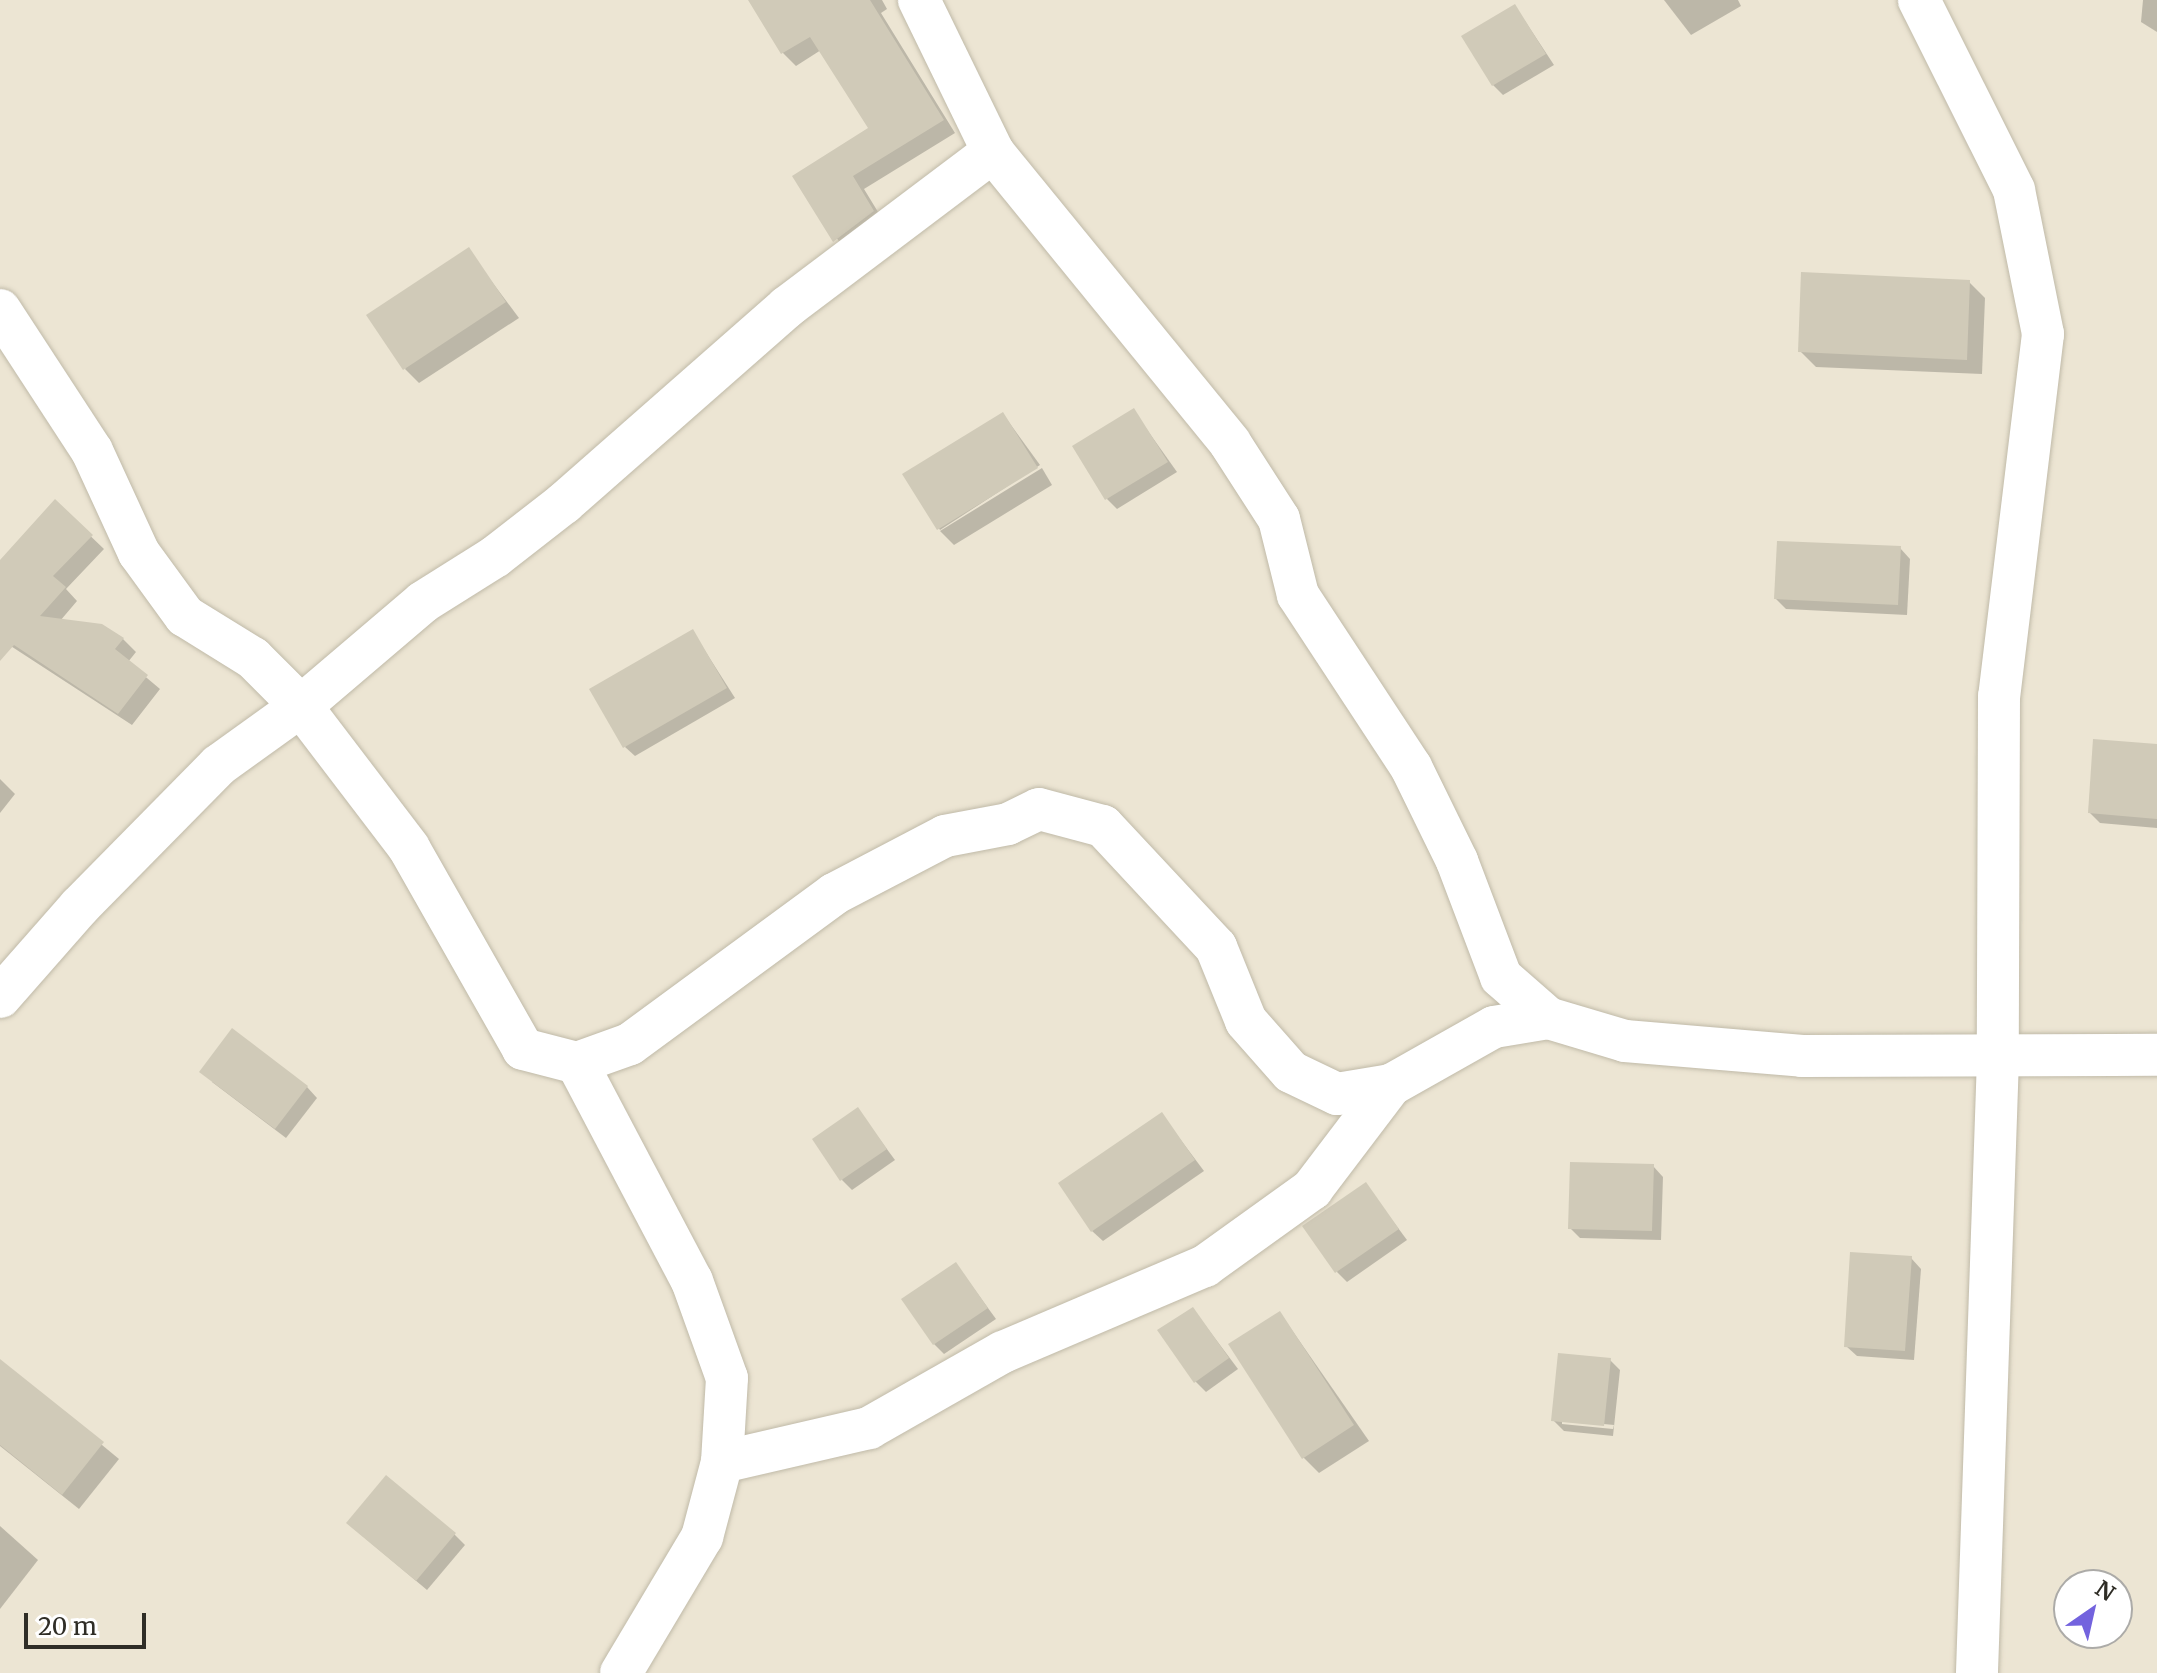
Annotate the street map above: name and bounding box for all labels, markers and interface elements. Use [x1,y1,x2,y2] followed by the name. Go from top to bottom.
[2053,1569,2133,1649] north arrow
[2090,1574,2120,1607] text: N
[28,1597,150,1647] scale bar
[38,1611,97,1642] text: 20 m

